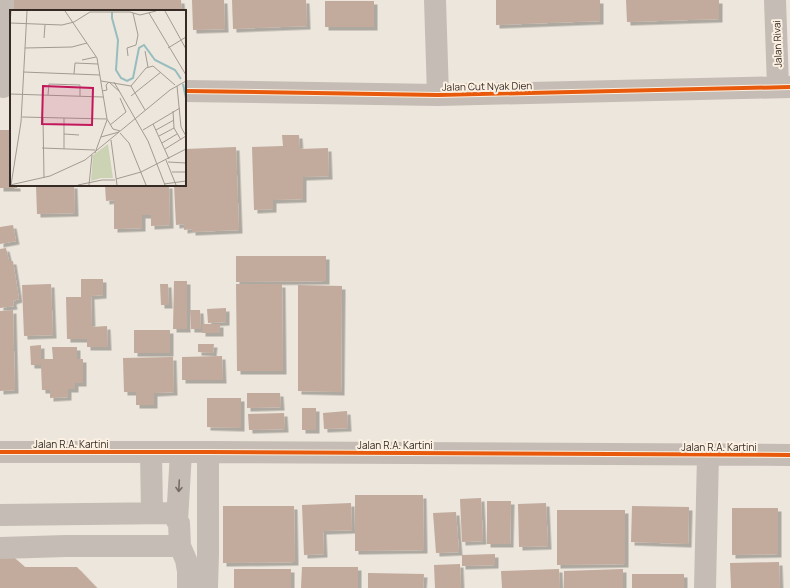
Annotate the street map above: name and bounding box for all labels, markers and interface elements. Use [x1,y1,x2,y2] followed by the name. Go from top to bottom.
[10,10,186,186] inset map
[769,20,785,68] street label: Jalan Rivai
[442,78,532,94] street label: Jalan Cut Nyak Dien
[33,437,109,451] street label: Jalan R.A. Kartini
[357,438,433,452] street label: Jalan R.A. Kartini
[681,440,757,454] street label: Jalan R.A. Kartini
[175,479,183,492] one-way arrow

